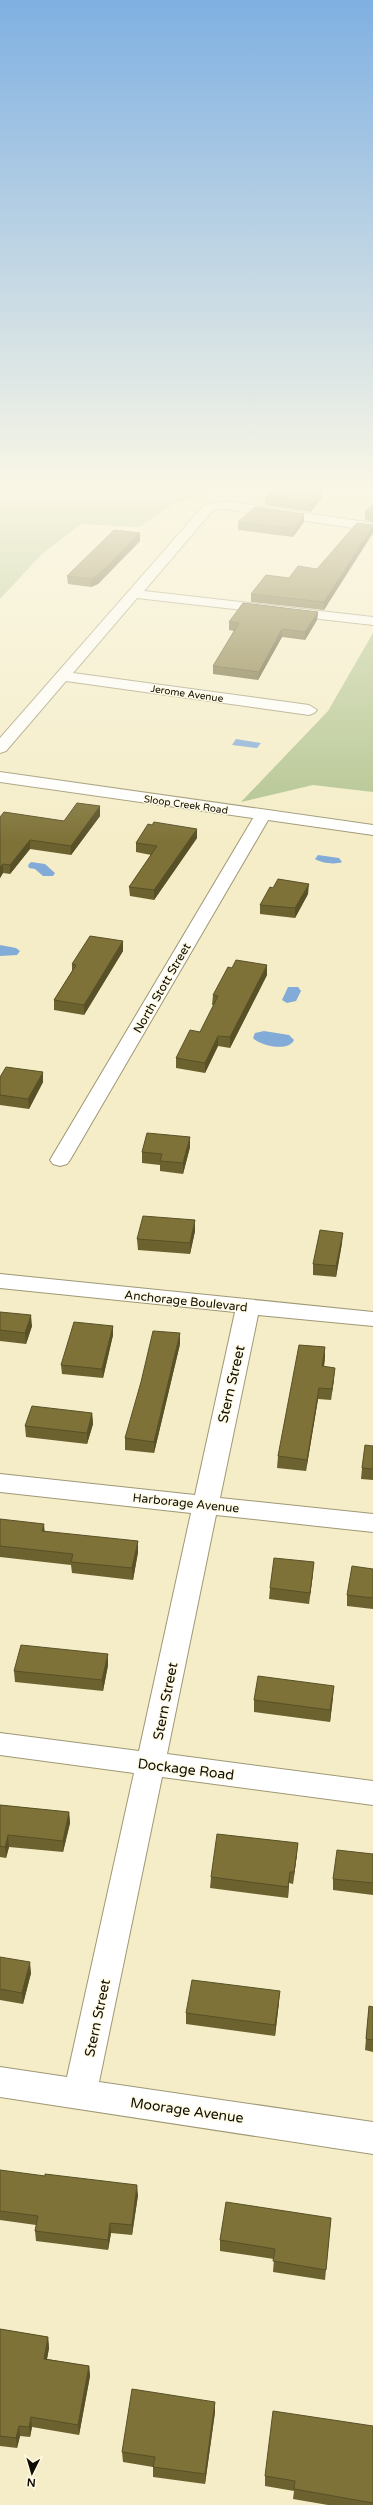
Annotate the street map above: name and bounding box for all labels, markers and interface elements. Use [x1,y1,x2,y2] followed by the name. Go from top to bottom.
[150,683,224,705] street label: Jerome Avenue
[143,793,229,817] street label: Sloop Creek Road
[130,940,194,1036] street label: North Stott Street
[124,1288,248,1314] street label: Anchorage Boulevard
[214,1343,249,1425] street label: Stern Street
[132,1490,240,1516] street label: Harborage Avenue
[150,1660,181,1742] street label: Stern Street
[137,1755,235,1784] street label: Dockage Road
[81,1977,114,2059] street label: Stern Street
[129,2094,245,2127] street label: Moorage Avenue
[12,2453,52,2493] north arrow
[26,2476,36,2489] text: N

